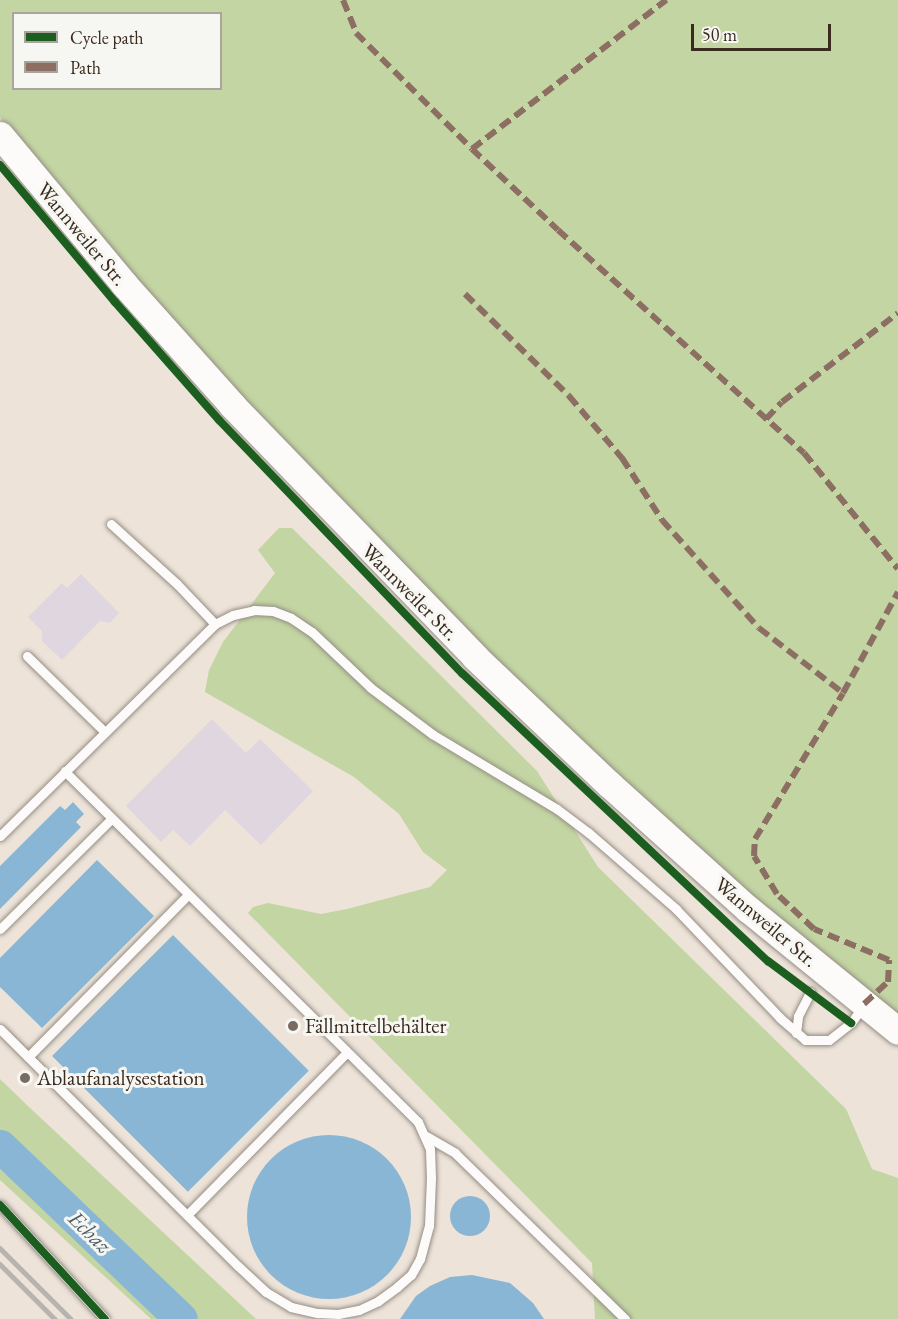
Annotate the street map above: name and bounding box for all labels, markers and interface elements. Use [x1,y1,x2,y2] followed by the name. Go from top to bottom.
[12,12,222,90] legend
[694,12,834,50] scale bar
[702,23,737,46] text: 50 m
[70,26,144,49] text: Cycle path
[70,56,101,79] text: Path
[32,177,132,291] street label: Wannweiler Str.
[356,538,464,646] street label: Wannweiler Str.
[709,872,823,972] street label: Wannweiler Str.
[305,1013,447,1039] place label: Fällmittelbehälter
[286,1019,300,1033] marker: Fällmittelbehälter
[37,1065,205,1091] place label: Ablaufanalysestation
[18,1071,32,1085] marker: Ablaufanalysestation
[63,1205,117,1259] water label: Echaz

